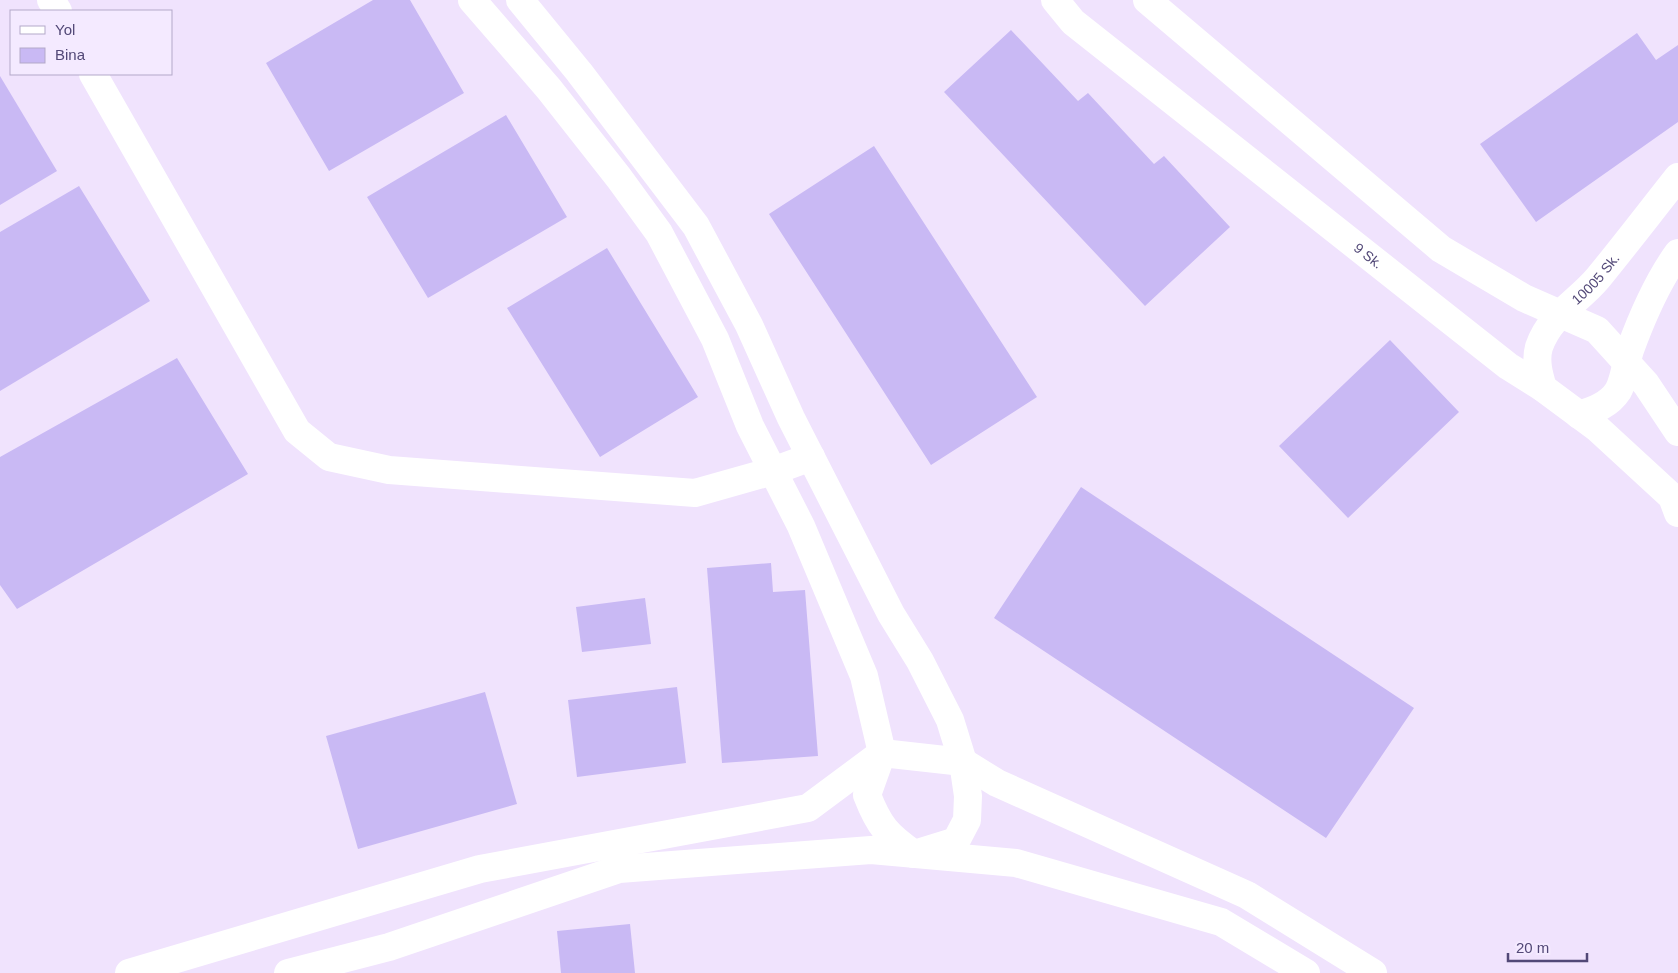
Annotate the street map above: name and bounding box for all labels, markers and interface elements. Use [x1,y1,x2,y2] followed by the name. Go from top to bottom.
[10,10,172,75] legend
[55,21,75,38] text: Yol
[55,46,86,63] text: Bina
[1351,239,1386,272] street label: 9 Sk.
[1568,250,1622,308] street label: 10005 Sk.
[1508,930,1587,962] scale bar
[1516,939,1549,956] text: 20 m

